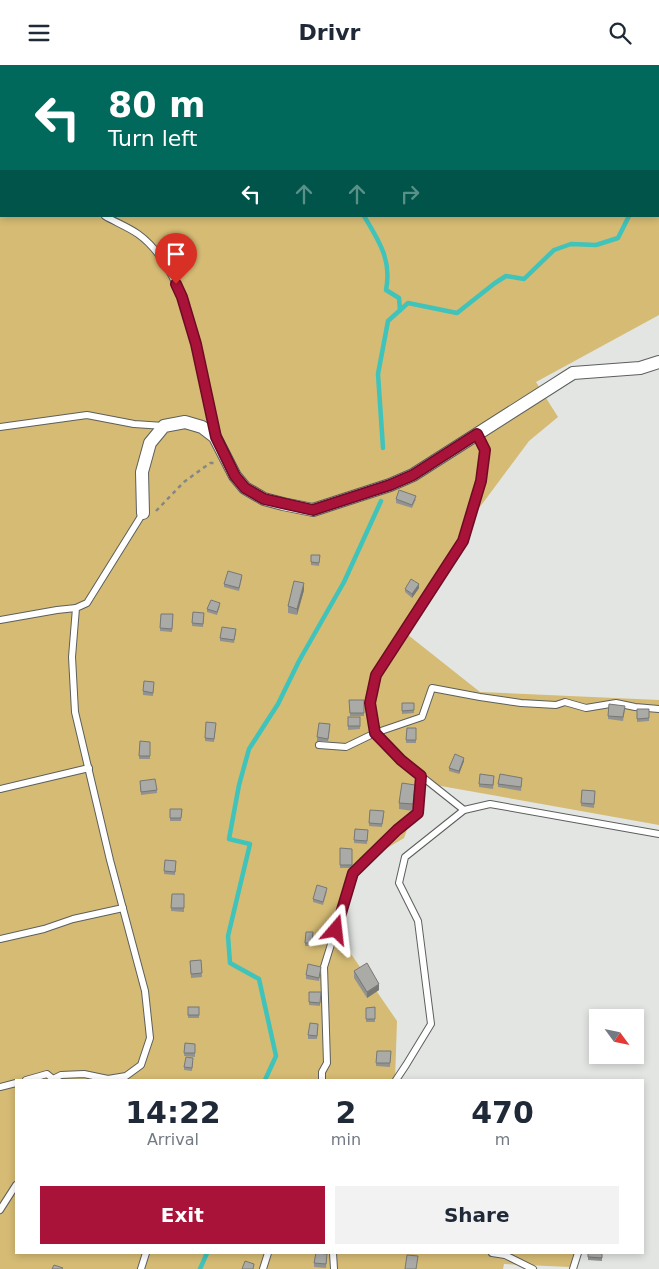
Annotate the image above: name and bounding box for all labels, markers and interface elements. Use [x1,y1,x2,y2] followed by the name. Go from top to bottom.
[25,19,53,47] icon: menu
[606,19,634,47] icon: search
[299,20,360,45] text: Drivr
[25,85,90,150] icon: left
[108,85,205,125] text: 80 m
[108,126,197,151] text: Turn left
[237,180,265,208] icon: left
[290,180,318,208] icon: ahead
[343,180,371,208] icon: ahead
[396,180,424,208] icon: right
[155,233,197,284] pin
[162,240,190,268] icon: arrive
[309,903,361,955] position arrow
[589,1009,644,1064] north arrow
[589,1009,644,1064] map controls
[125,1095,221,1130] text: 14:22
[335,1095,356,1130] text: 2
[471,1095,534,1130] text: 470
[147,1130,199,1149] text: Arrival
[331,1130,361,1149] text: min
[495,1130,510,1149] text: m
[40,1186,325,1244] button: Exit
[335,1186,619,1244] button: Share

